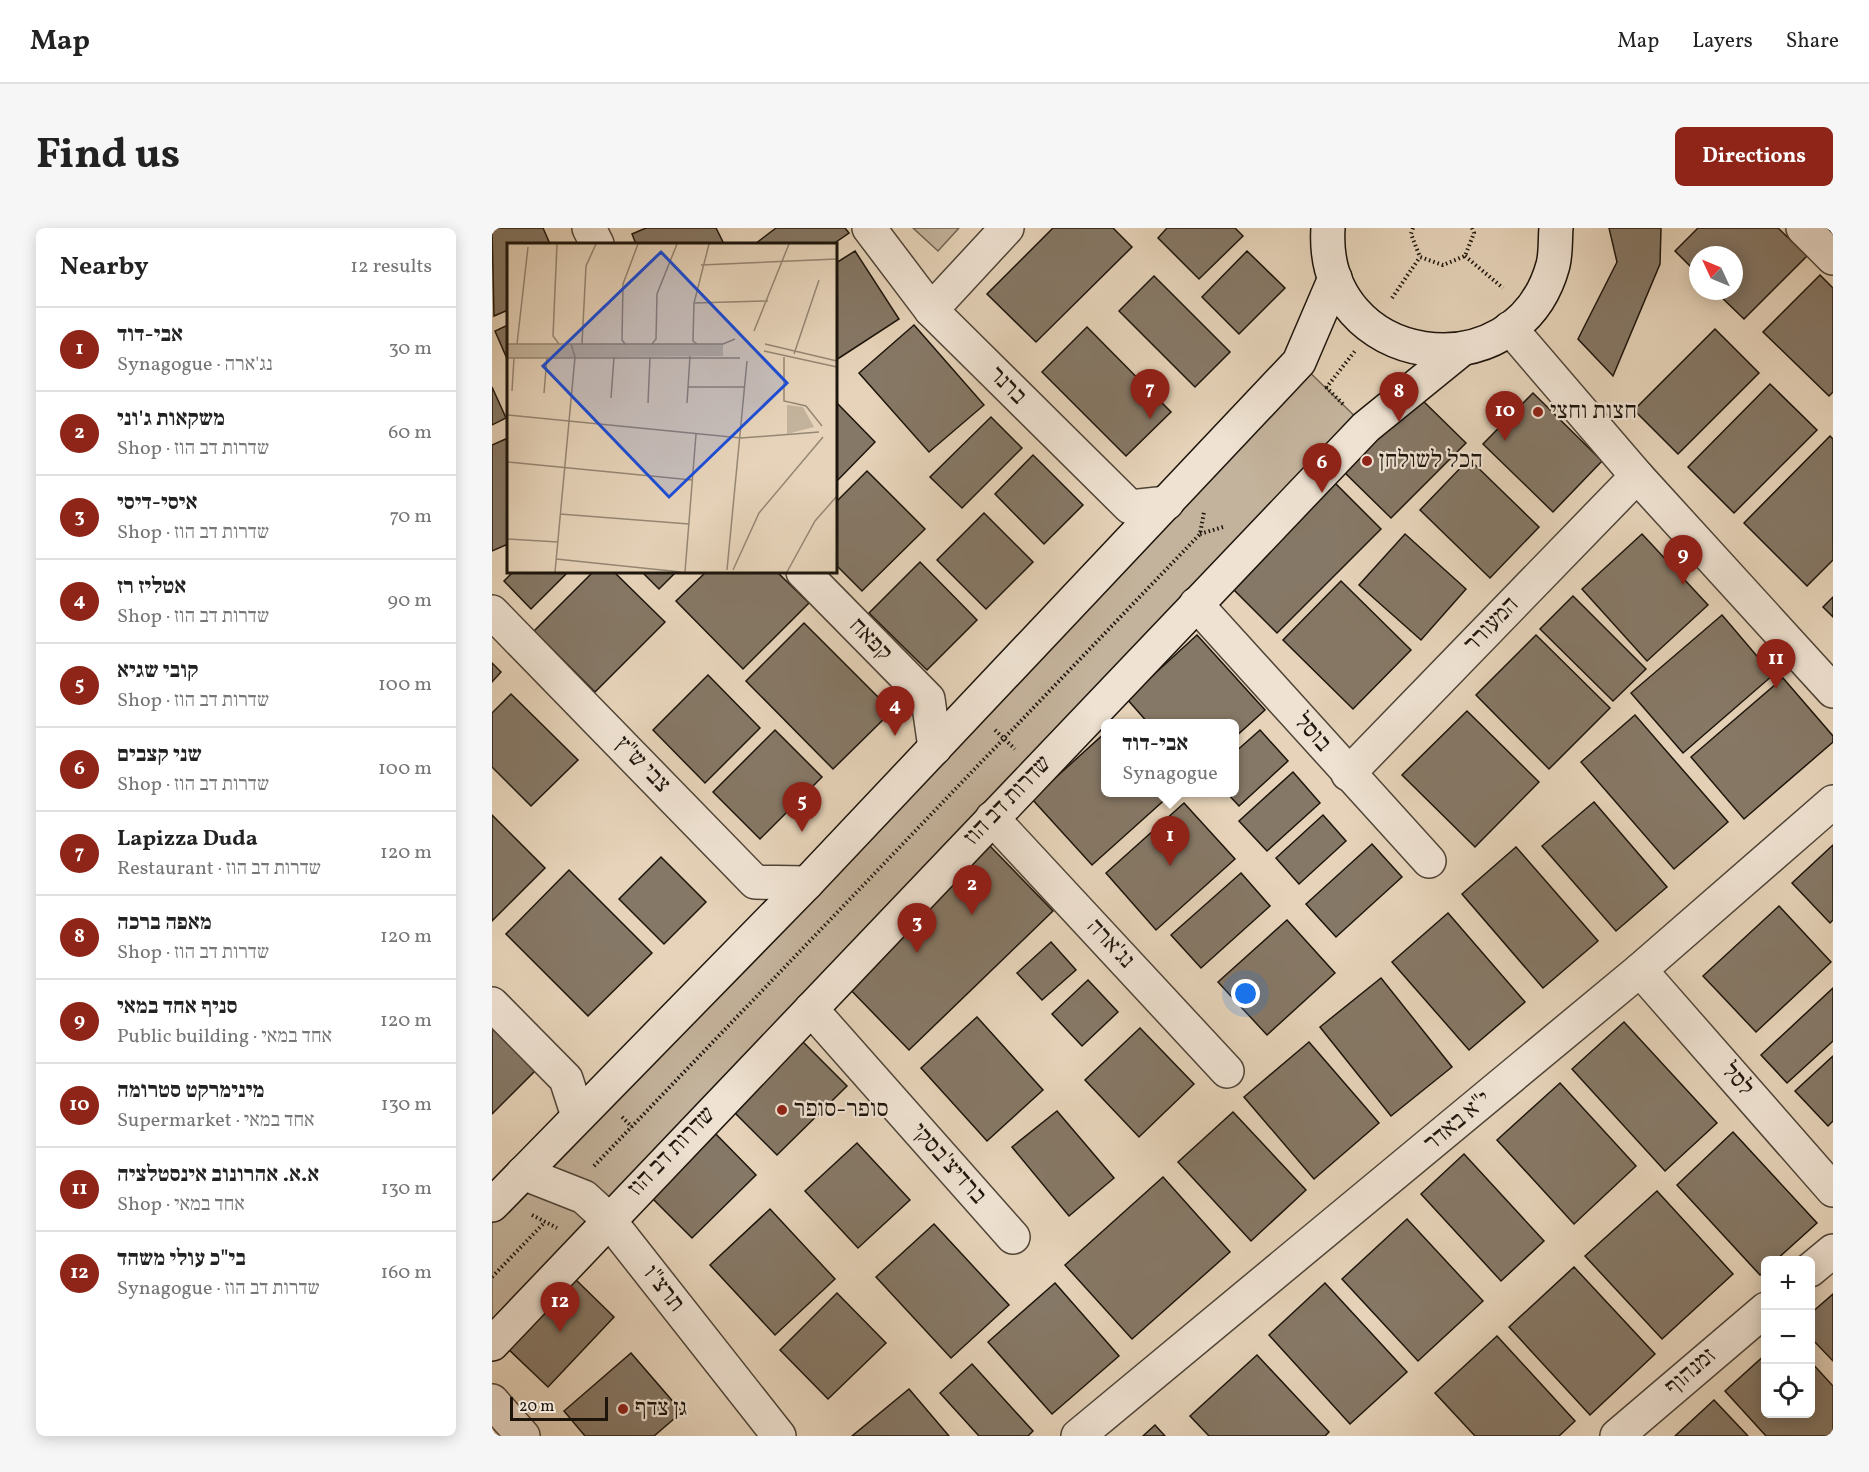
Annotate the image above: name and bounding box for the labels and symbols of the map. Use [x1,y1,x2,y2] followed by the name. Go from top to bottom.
[507,243,837,573] inset map
[1689,246,1743,300] north arrow
[980,359,1034,413] street label: ברנר
[1130,370,1170,419] pin: 7
[1380,372,1418,422] pin: 8
[1486,392,1524,441] pin: 10
[1550,395,1637,429] place label: חצות וחצי
[1531,405,1545,419] marker: חצות וחצי
[1302,444,1342,493] pin: 6
[1379,444,1483,478] place label: הכל לשולחן
[1360,454,1374,468] marker: הכל לשולחן
[1664,536,1702,585] pin: 9
[1457,589,1527,661] street label: המעורר
[840,610,900,670] street label: קפאח
[1756,640,1796,689] pin: 11
[876,686,914,736] pin: 4
[1285,706,1339,760] street label: בוסל
[606,729,678,801] street label: צבי ש"ץ
[956,748,1060,854] street label: שדרות דב הוז
[782,782,822,832] pin: 5
[1150,816,1190,866] pin: 1
[952,866,992,915] pin: 2
[898,904,936,953] pin: 3
[1078,911,1142,977] street label: נג'ארה
[1231,979,1260,1008] your location
[1713,1056,1761,1104] street label: לסל
[1417,1084,1499,1160] street label: י"א באדר
[794,1093,889,1127] place label: סופר-סופר
[620,1099,724,1205] street label: שדרות דב הוז
[775,1103,789,1117] marker: סופר-סופר
[902,1116,994,1212] street label: ברדיצ'בסקי
[634,1258,692,1320] street label: תרצ"ו
[540,1282,580,1332] pin: 12
[1658,1340,1724,1404] street label: זמנהוף
[635,1392,687,1426] place label: גן צדף
[510,1394,608,1422] scale bar
[616,1402,630,1416] marker: גן צדף

